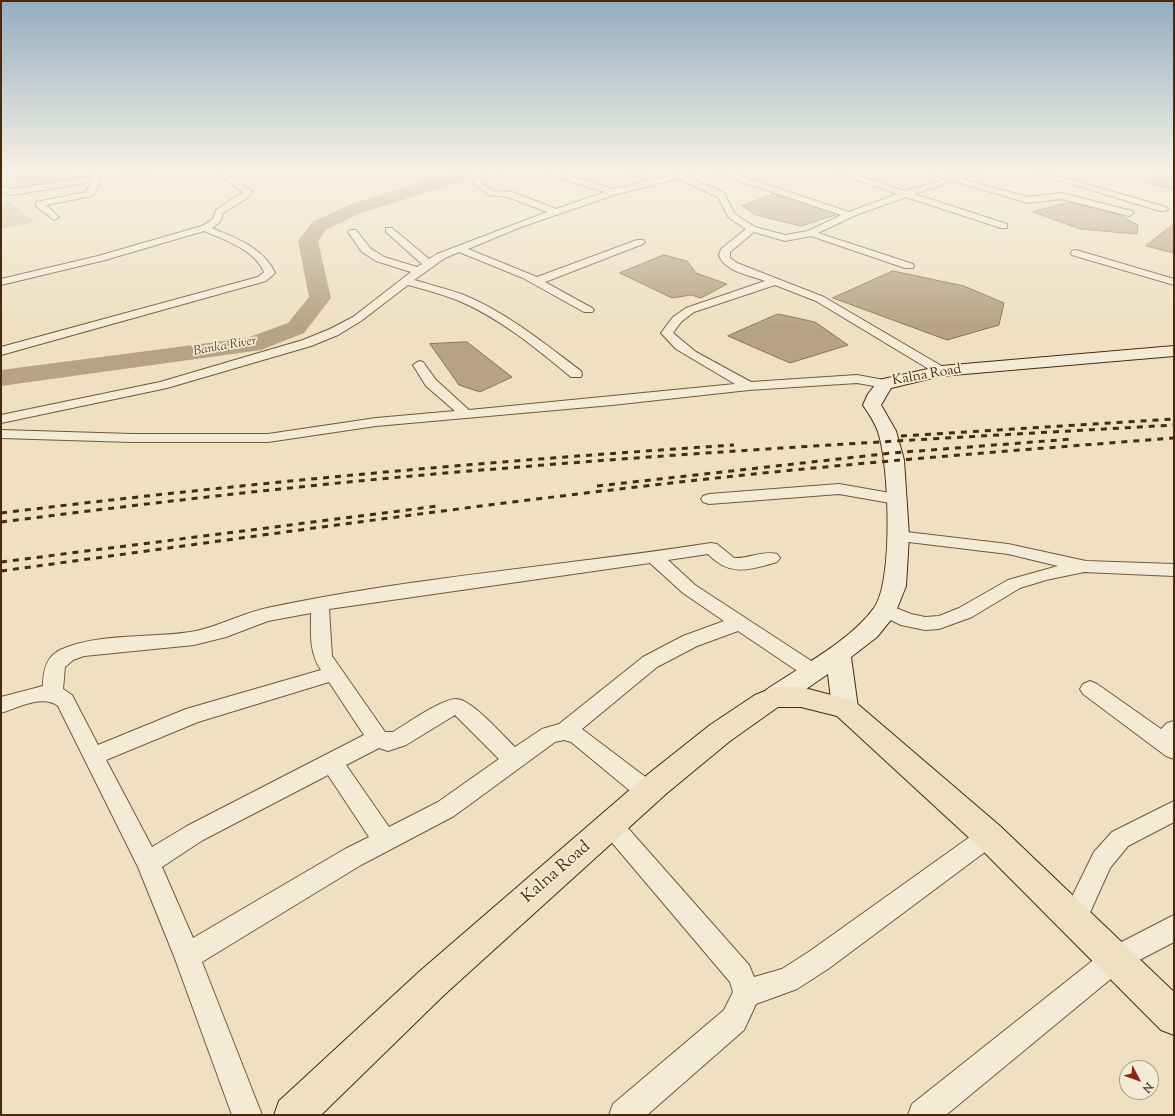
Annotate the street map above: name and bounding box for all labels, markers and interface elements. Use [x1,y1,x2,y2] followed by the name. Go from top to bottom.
[192,334,258,360] water label: Banka River
[891,362,963,390] street label: Kalna Road
[518,838,596,908] street label: Kalna Road
[1119,1060,1159,1100] north arrow
[1138,1079,1156,1096] text: N

